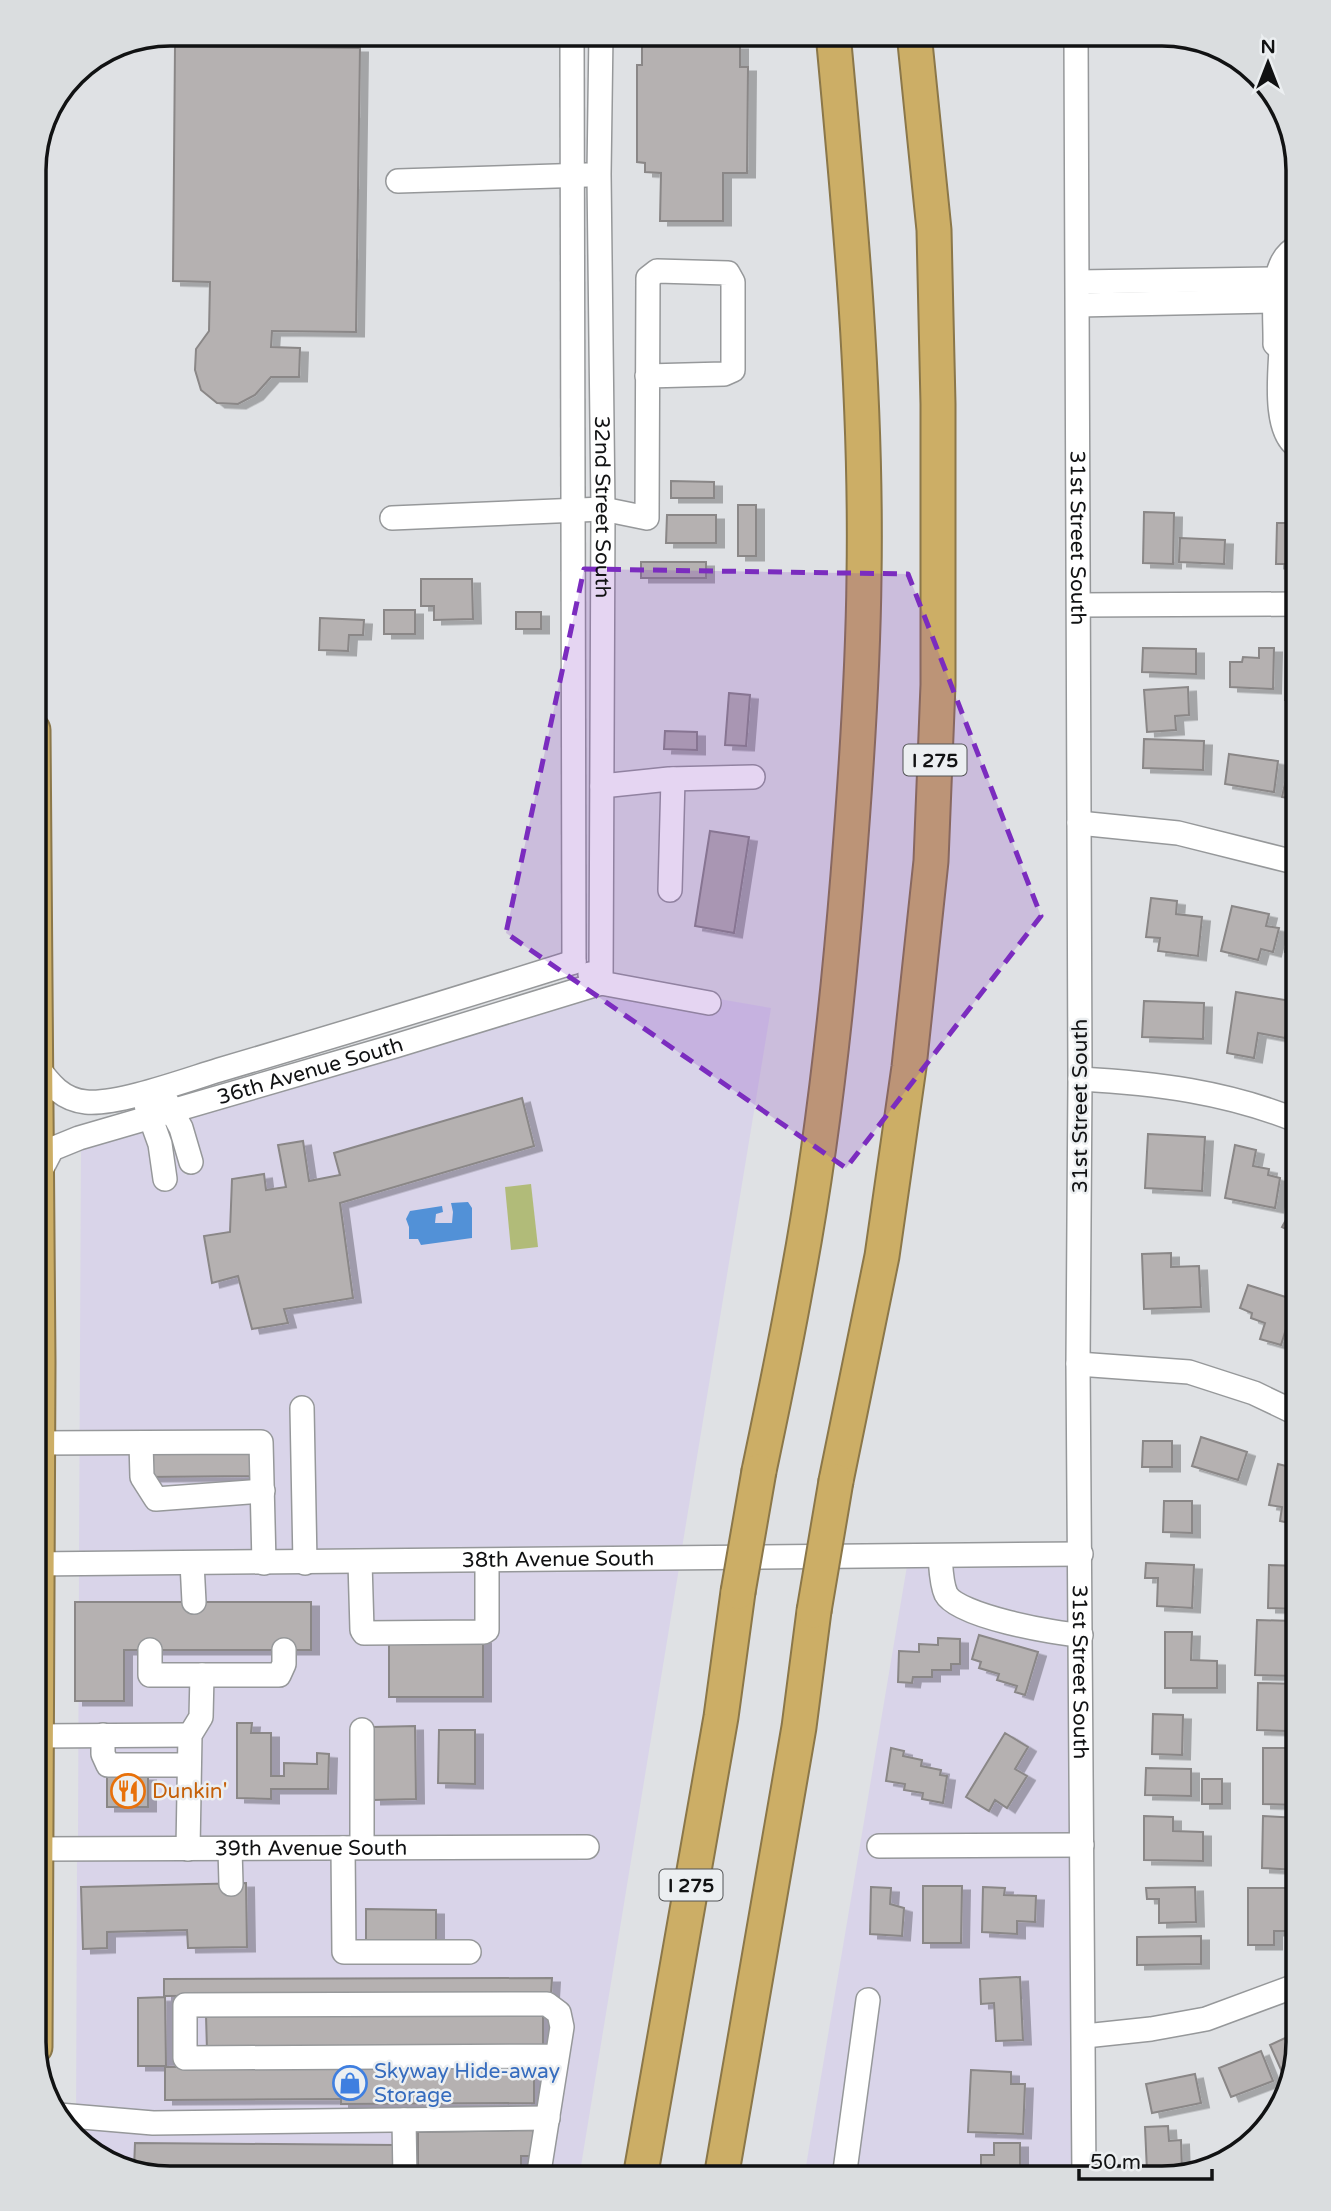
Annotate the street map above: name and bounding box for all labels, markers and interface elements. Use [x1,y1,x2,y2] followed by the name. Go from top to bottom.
[1233,28,1303,98] north arrow
[1260,36,1276,58] text: N
[589,415,615,598] street label: 32nd Street South
[1065,451,1090,625] street label: 31st Street South
[904,744,967,776] road number: I 275
[1068,1019,1093,1193] street label: 31st Street South
[214,1032,406,1110] street label: 36th Avenue South
[462,1546,654,1573] street label: 38th Avenue South
[1067,1585,1093,1759] street label: 31st Street South
[109,1772,147,1810] restaurant icon: Dunkin'
[152,1779,227,1804] place label: Dunkin'
[215,1836,407,1861] street label: 39th Avenue South
[660,1870,722,1900] road number: I 275
[374,2059,560,2108] place label: Skyway Hide-away Storage
[331,2064,369,2102] shop icon: Skyway Hide-away Storage
[1079,2138,1212,2182] scale bar
[1090,2150,1141,2175] text: 50 m

